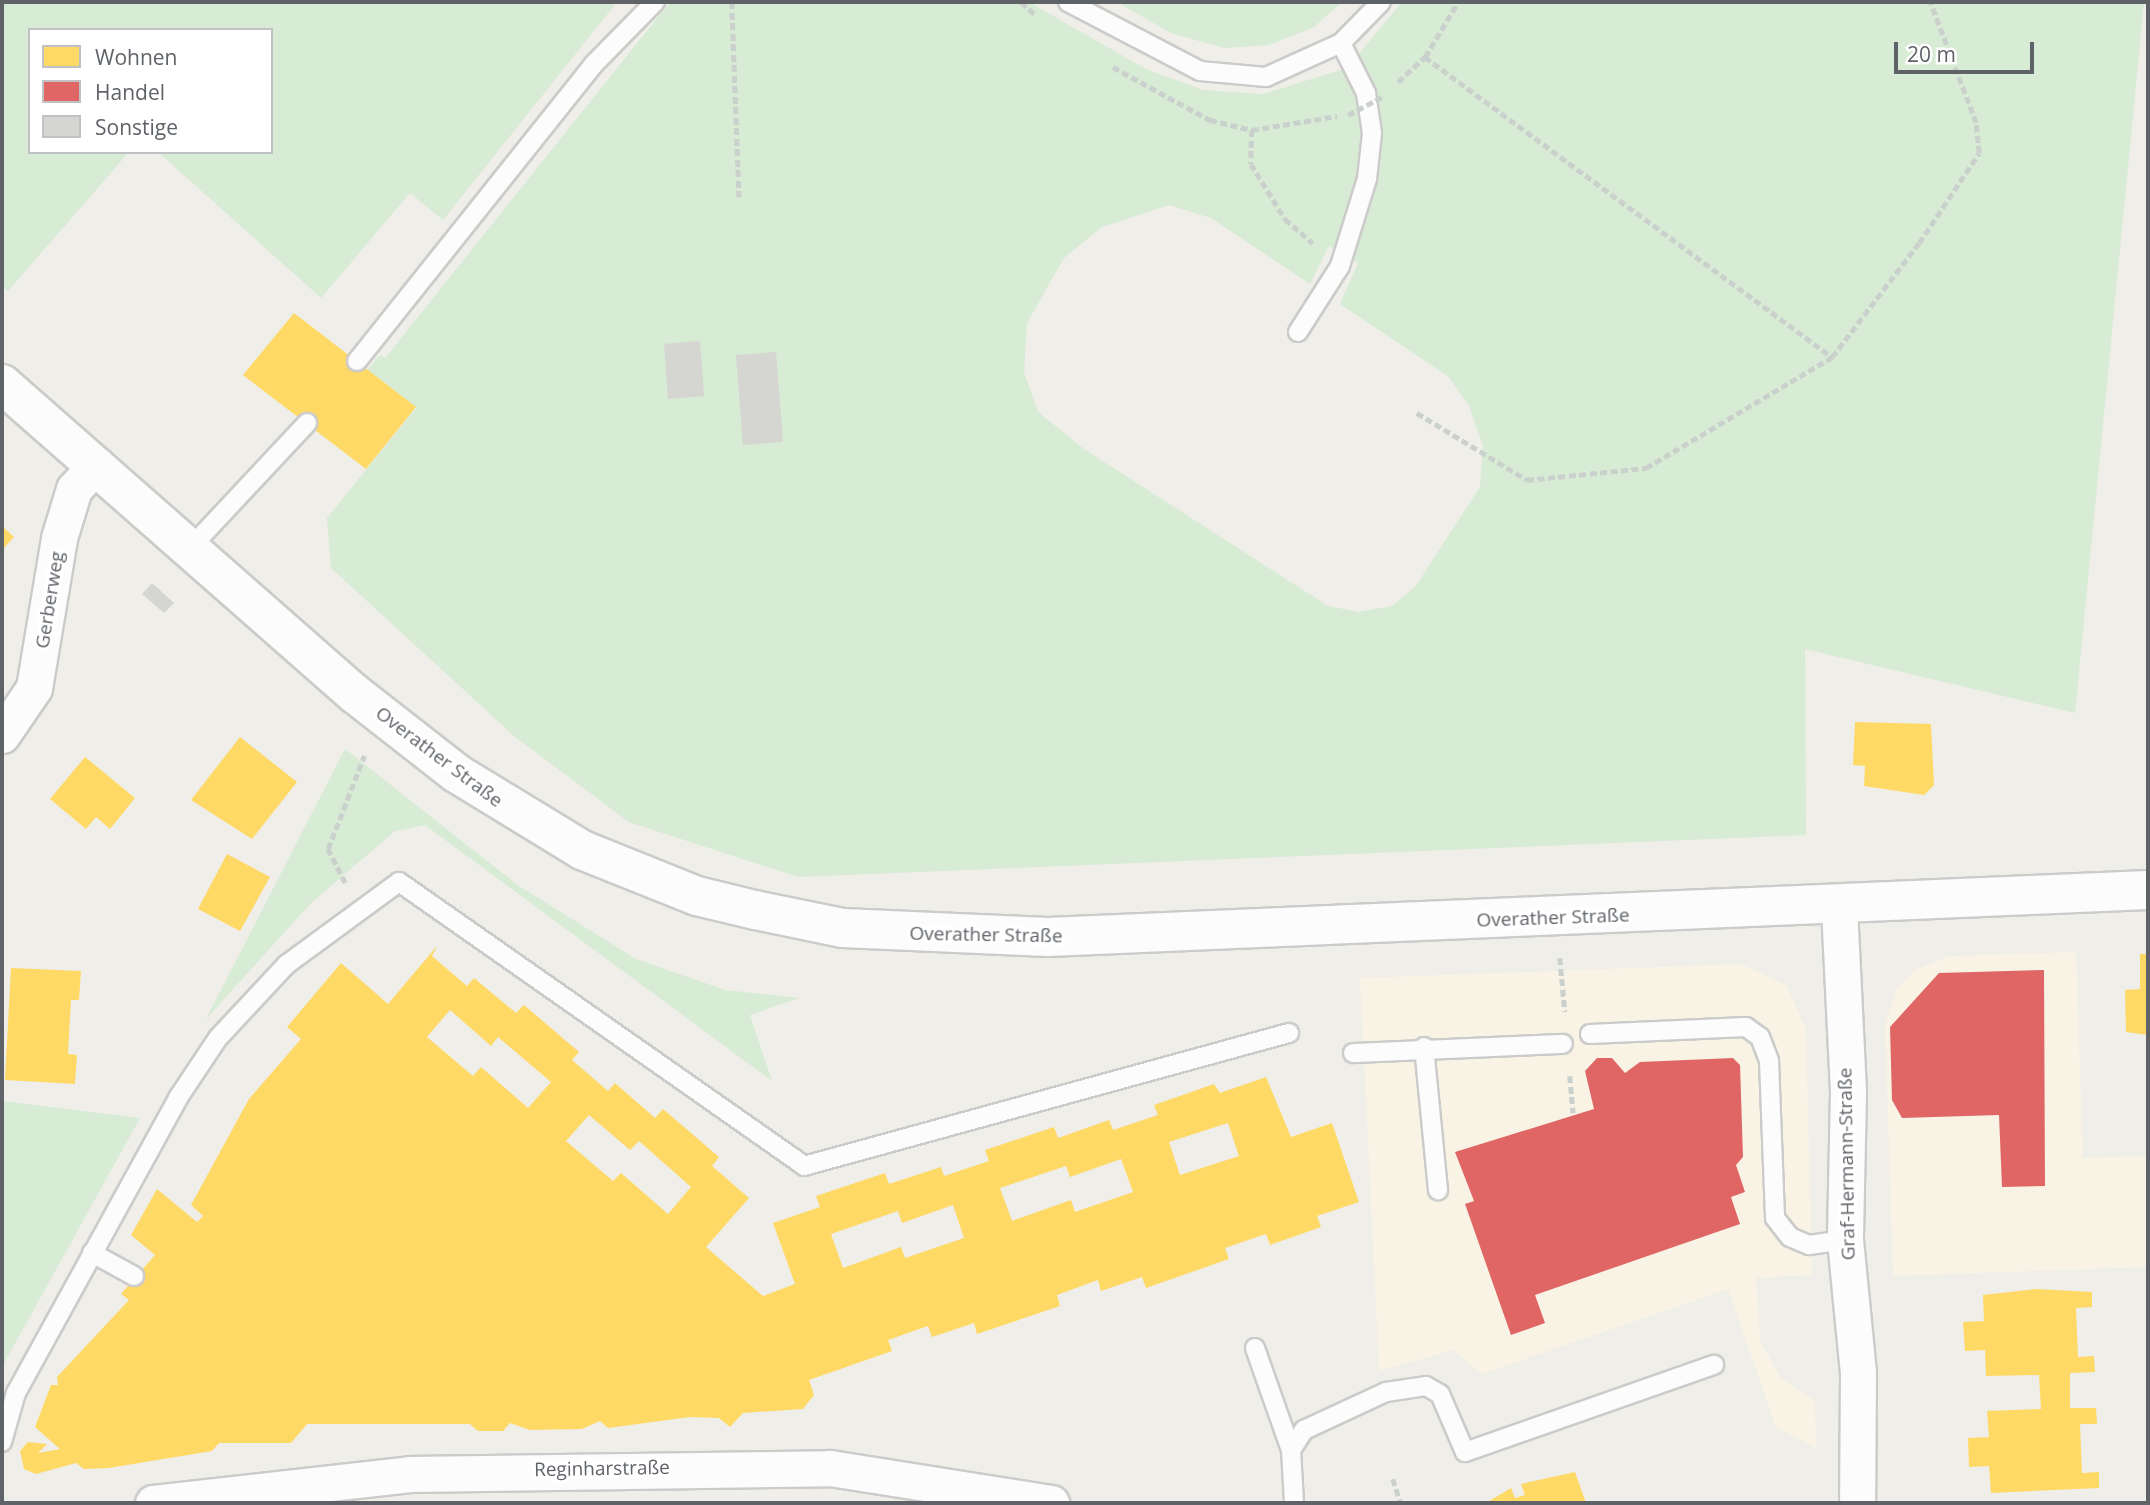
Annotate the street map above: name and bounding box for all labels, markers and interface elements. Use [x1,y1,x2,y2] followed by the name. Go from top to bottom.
[28,28,273,154] legend
[1898,28,2038,72] scale bar
[1907,40,1956,68] text: 20 m
[95,43,177,71] text: Wohnen
[95,78,165,106] text: Handel
[95,113,178,141] text: Sonstige
[31,550,69,650] street label: Gerberweg
[371,702,507,812] street label: Overather Straße
[1476,904,1630,932] street label: Overather Straße
[909,922,1063,948] street label: Overather Straße
[1834,1067,1860,1261] street label: Graf-Hermann-Straße
[534,1456,670,1482] street label: Reginharstraße

